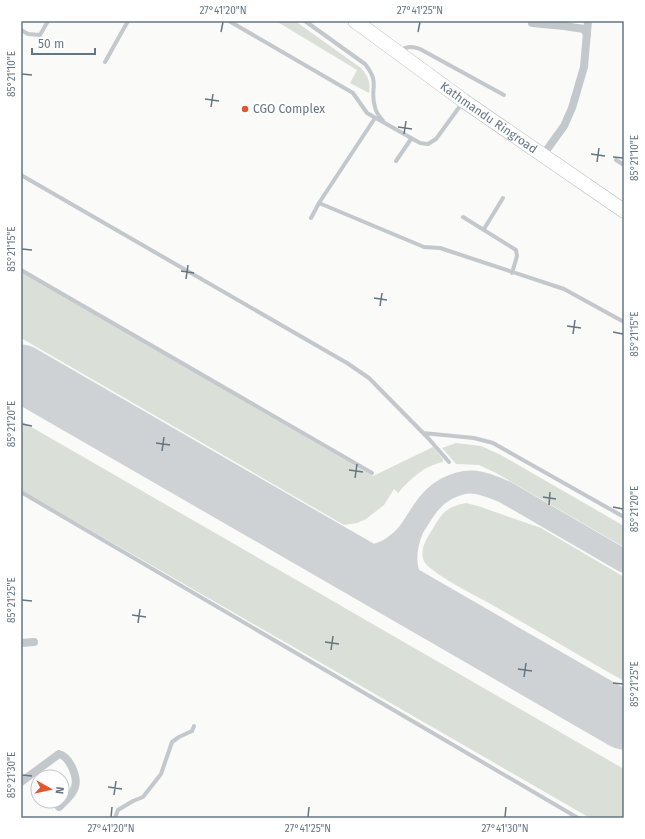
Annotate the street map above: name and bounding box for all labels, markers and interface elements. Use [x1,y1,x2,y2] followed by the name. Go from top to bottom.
[199,5,247,17] text: 27°41'20"N
[397,5,443,17] text: 27°41'25"N
[32,30,95,56] scale bar
[38,37,64,51] text: 50 m
[6,51,18,97] text: 85°21'10"E
[438,79,540,156] street label: Kathmandu Ringroad
[253,102,325,116] place label: CGO Complex
[240,104,250,114] marker: CGO Complex
[629,135,641,181] text: 85°21'10"E
[6,226,18,272] text: 85°21'15"E
[629,311,641,357] text: 85°21'15"E
[6,401,18,447] text: 85°21'20"E
[629,486,641,532] text: 85°21'20"E
[6,577,18,623] text: 85°21'25"E
[629,661,641,707] text: 85°21'25"E
[6,752,18,798] text: 85°21'30"E
[30,769,70,809] north arrow
[52,786,66,795] text: N
[87,823,135,835] text: 27°41'20"N
[285,823,331,835] text: 27°41'25"N
[481,823,529,835] text: 27°41'30"N

